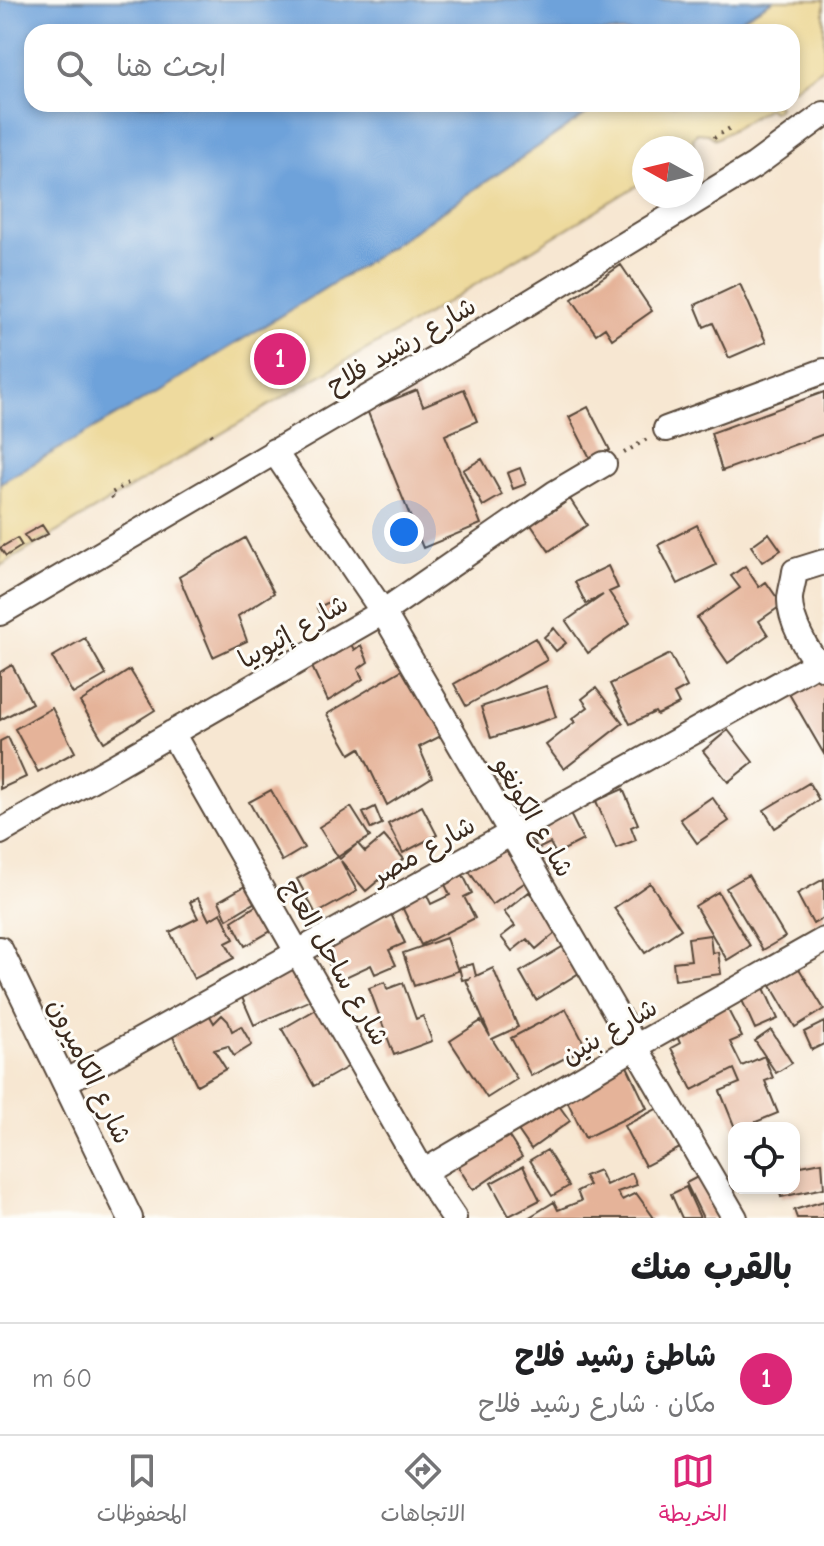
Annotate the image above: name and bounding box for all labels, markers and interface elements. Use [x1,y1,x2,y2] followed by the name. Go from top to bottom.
[24,24,800,112] search box
[52,46,96,90] icon: search
[116,49,226,84] text: ابحث هنا
[632,136,704,208] north arrow
[321,291,483,402] street label: شارع رشيد فلاح
[254,329,306,389] pin: 1
[384,512,424,552] your location
[233,588,355,677] street label: شارع إثيوبيا
[485,751,579,884] street label: شارع الكونغو
[365,810,482,894] street label: شارع مصر
[274,874,395,1052] street label: شارع ساحل العاج
[556,993,664,1073] street label: شارع بنين
[39,994,137,1150] street label: شارع الكاميرون
[728,1122,800,1194] map controls
[728,1122,800,1194] button: locate
[631,1248,792,1288] text: بالقرب منك
[515,1339,716,1374] text: شاطئ رشيد فلاح
[32,1364,92,1394] text: 60 m
[761,1364,771,1394] text: 1
[478,1389,716,1419] text: مكان · شارع رشيد فلاح
[97,1449,187,1533] tab: المحفوظات
[381,1449,465,1533] tab: الاتجاهات
[659,1449,727,1533] tab: الخريطة

